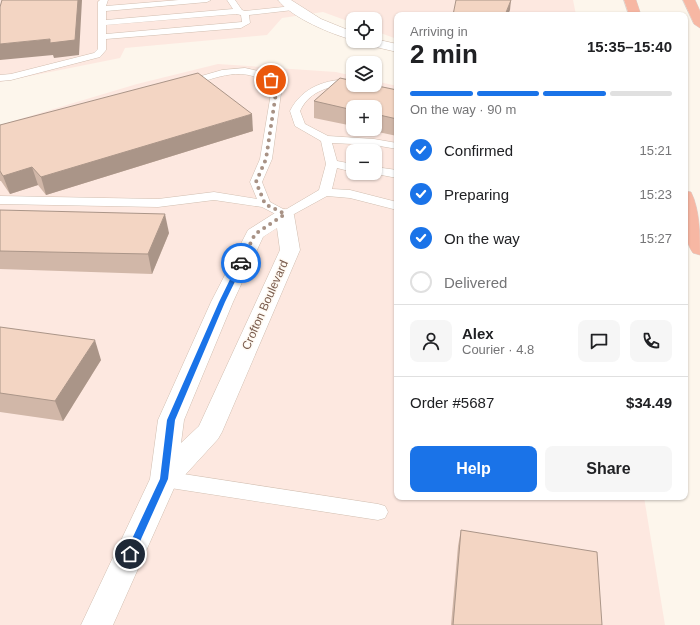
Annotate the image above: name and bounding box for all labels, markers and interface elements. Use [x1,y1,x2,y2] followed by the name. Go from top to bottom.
[346,12,382,180] map controls
[346,12,382,48] button: locate
[410,24,468,39] text: Arriving in
[587,38,672,55] text: 15:35–15:40
[410,39,478,69] text: 2 min
[346,56,382,92] button: layers
[254,63,288,97] pin
[260,69,282,91] icon: bag
[346,100,382,136] button: +
[410,102,516,117] text: On the way · 90 m
[410,139,432,161] icon: check
[444,142,513,159] text: Confirmed
[639,143,672,158] text: 15:21
[346,144,382,180] button: −
[410,183,432,205] icon: check
[444,186,509,203] text: Preparing
[639,187,672,202] text: 15:23
[410,227,432,249] icon: check
[444,230,520,247] text: On the way
[639,231,672,246] text: 15:27
[221,243,261,283] courier
[230,252,252,274] icon: car
[239,258,291,352] street label: Crofton Boulevard
[444,274,507,291] text: Delivered
[410,320,452,362] button: person
[578,320,620,362] button: chat
[630,320,672,362] button: phone
[462,325,494,342] text: Alex
[462,342,534,357] text: Courier · 4.8
[410,394,494,411] text: Order #5687
[626,394,672,411] text: $34.49
[410,446,537,492] button: Help
[545,446,672,492] button: Share
[113,537,147,571] pin
[119,543,141,565] icon: home

